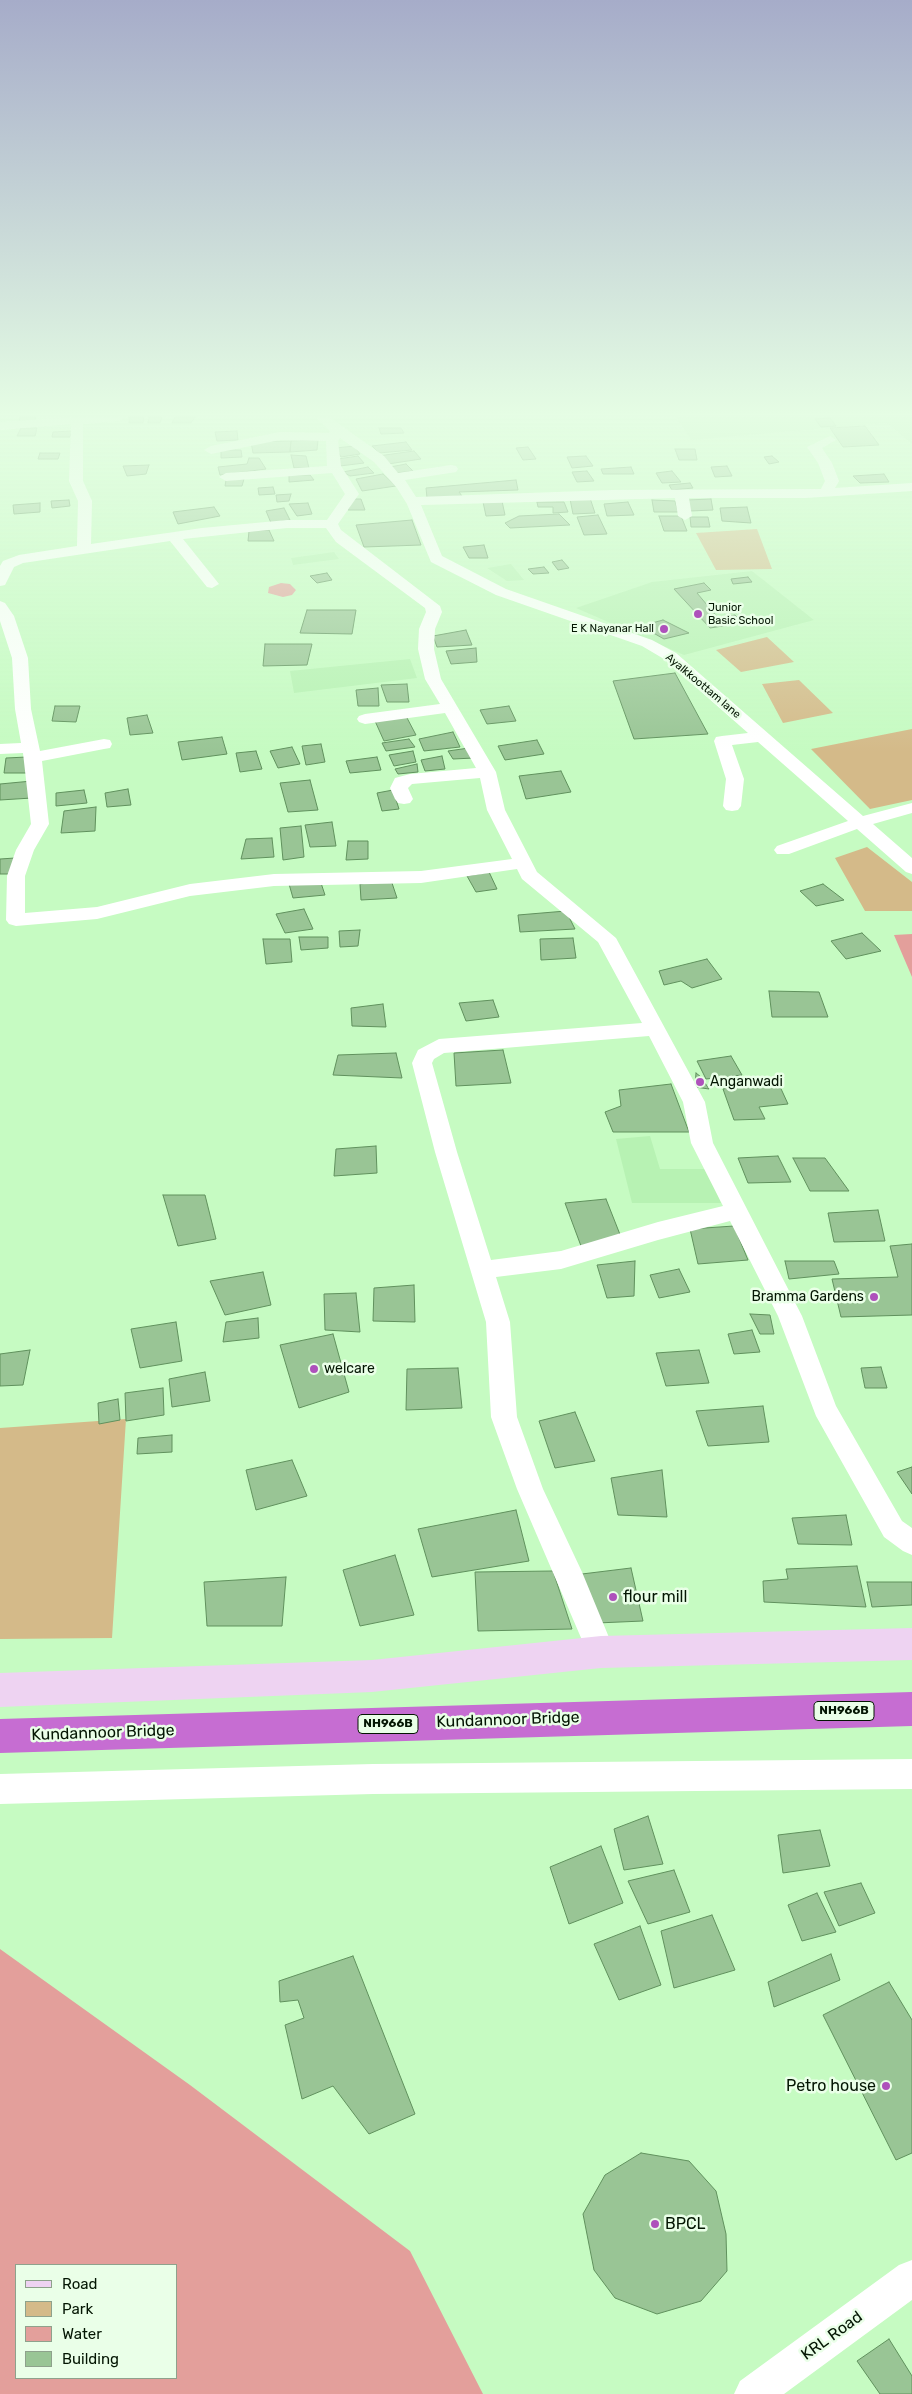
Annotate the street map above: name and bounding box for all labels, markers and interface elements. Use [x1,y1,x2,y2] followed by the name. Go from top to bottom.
[708,601,773,627] place label: Junior Basic School
[692,608,704,620] marker: Junior Basic School
[571,622,654,636] place label: E K Nayanar Hall
[658,623,670,635] marker: E K Nayanar Hall
[663,651,743,721] street label: Ayalkkoottam lane
[710,1074,783,1090] place label: Anganwadi
[694,1076,706,1088] marker: Anganwadi
[751,1289,864,1305] place label: Bramma Gardens
[868,1291,880,1303] marker: Bramma Gardens
[324,1361,375,1377] place label: welcare
[308,1363,320,1375] marker: welcare
[623,1587,687,1607] place label: flour mill
[607,1591,619,1603] marker: flour mill
[814,1702,874,1720] road number: NH966B
[436,1708,580,1732] street label: Kundannoor Bridge
[358,1715,418,1734] road number: NH966B
[31,1721,175,1745] street label: Kundannoor Bridge
[786,2076,876,2096] place label: Petro house
[880,2080,892,2092] marker: Petro house
[665,2214,706,2234] place label: BPCL
[649,2218,661,2230] marker: BPCL
[15,2264,178,2379] legend
[62,2275,98,2293] text: Road
[62,2300,93,2318] text: Park
[798,2307,866,2365] street label: KRL Road
[62,2325,102,2343] text: Water
[62,2350,119,2368] text: Building

